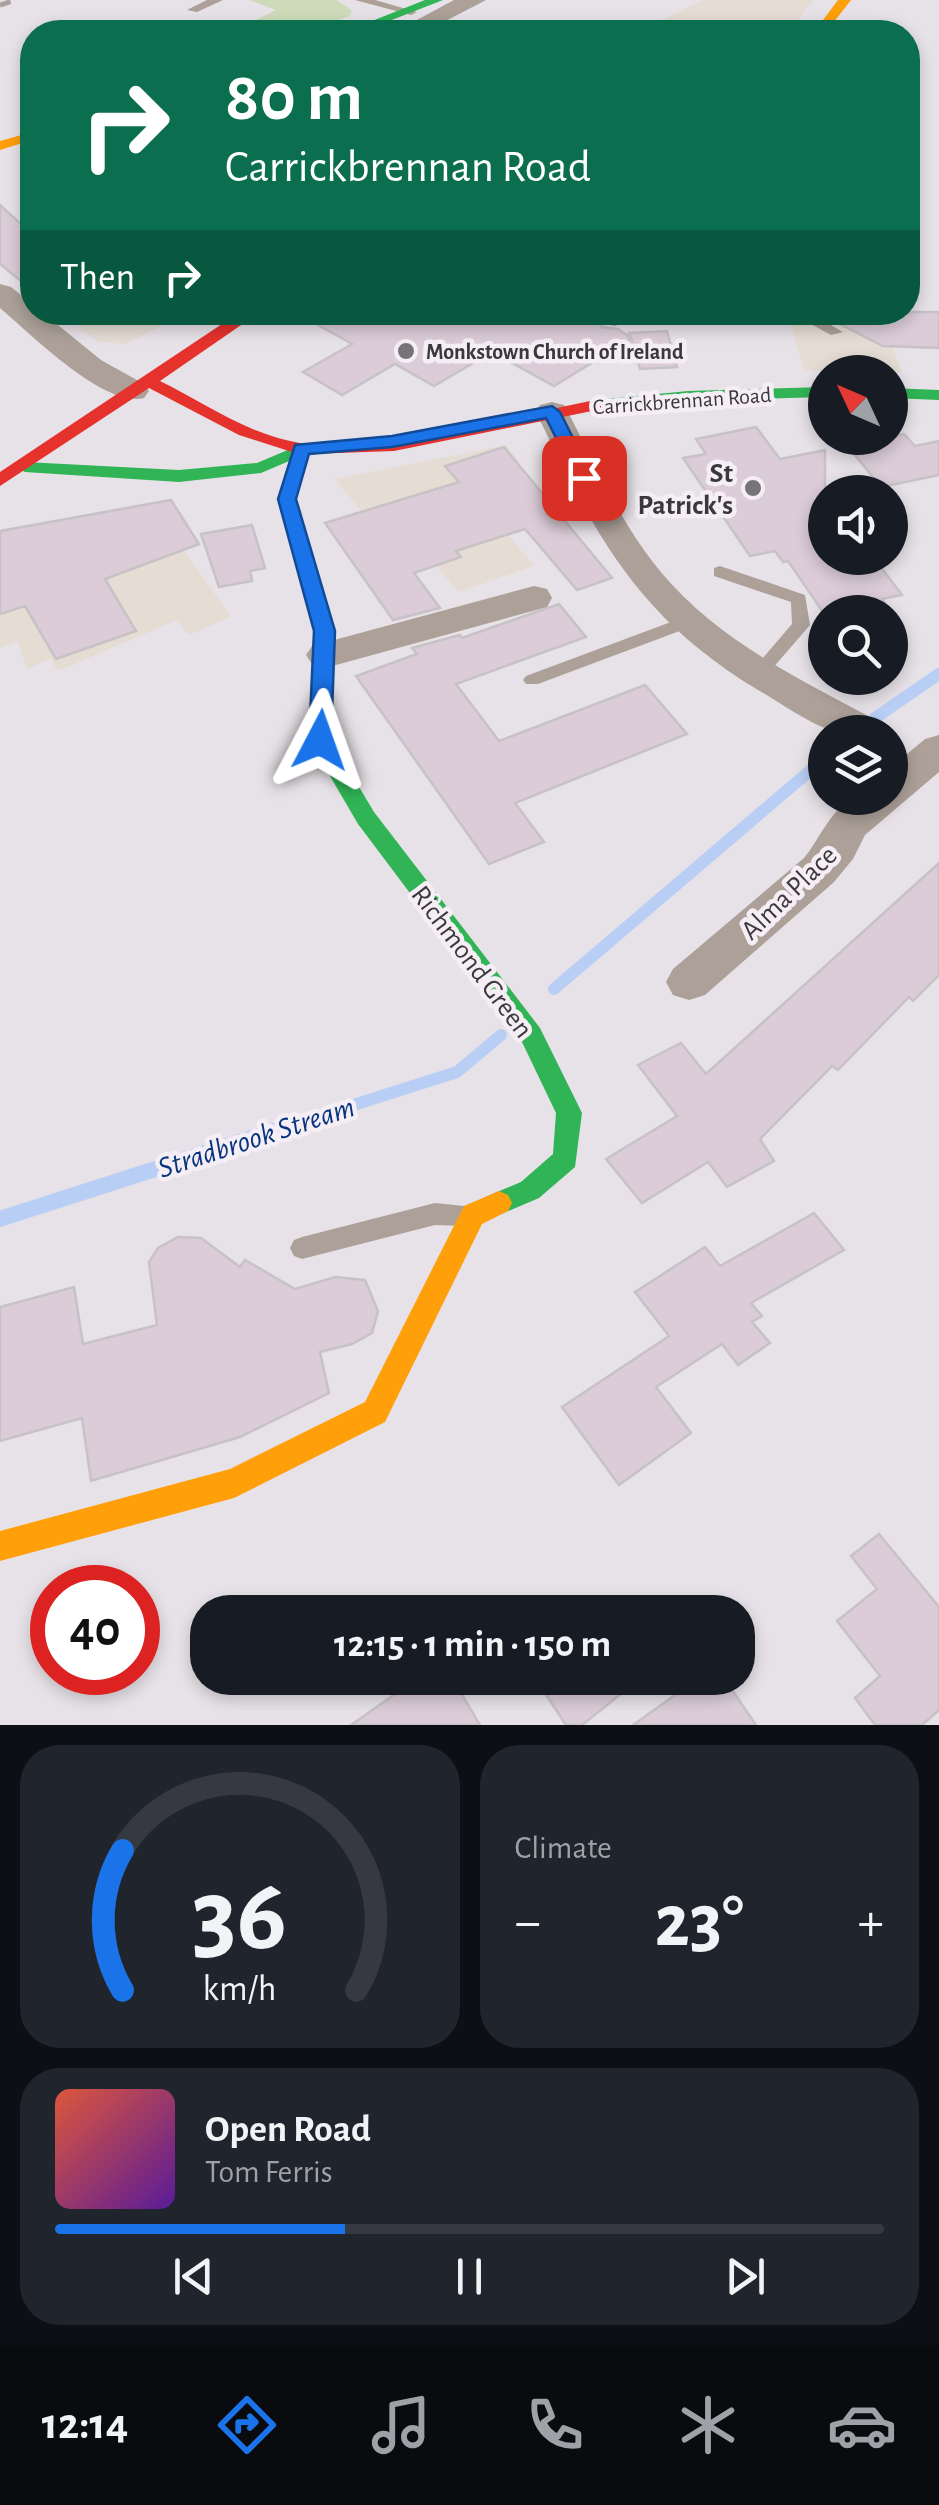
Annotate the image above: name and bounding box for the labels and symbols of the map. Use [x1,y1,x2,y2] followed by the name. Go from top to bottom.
[395,340,417,362] marker: Monkstown Church of Ireland
[426,341,684,363] place label: Monkstown Church of Ireland
[808,355,908,455] north arrow
[592,384,772,418] street label: Carrickbrennan Road
[542,436,627,521] pin
[637,460,734,520] place label: St Patrick's
[742,477,764,499] marker: St Patrick's
[268,688,372,792] position arrow
[736,841,843,946] street label: Alma Place
[405,881,537,1043] street label: Richmond Green
[154,1092,358,1184] water label: Stradbrook Stream
[30,1565,160,1695] speed limit sign: 40

